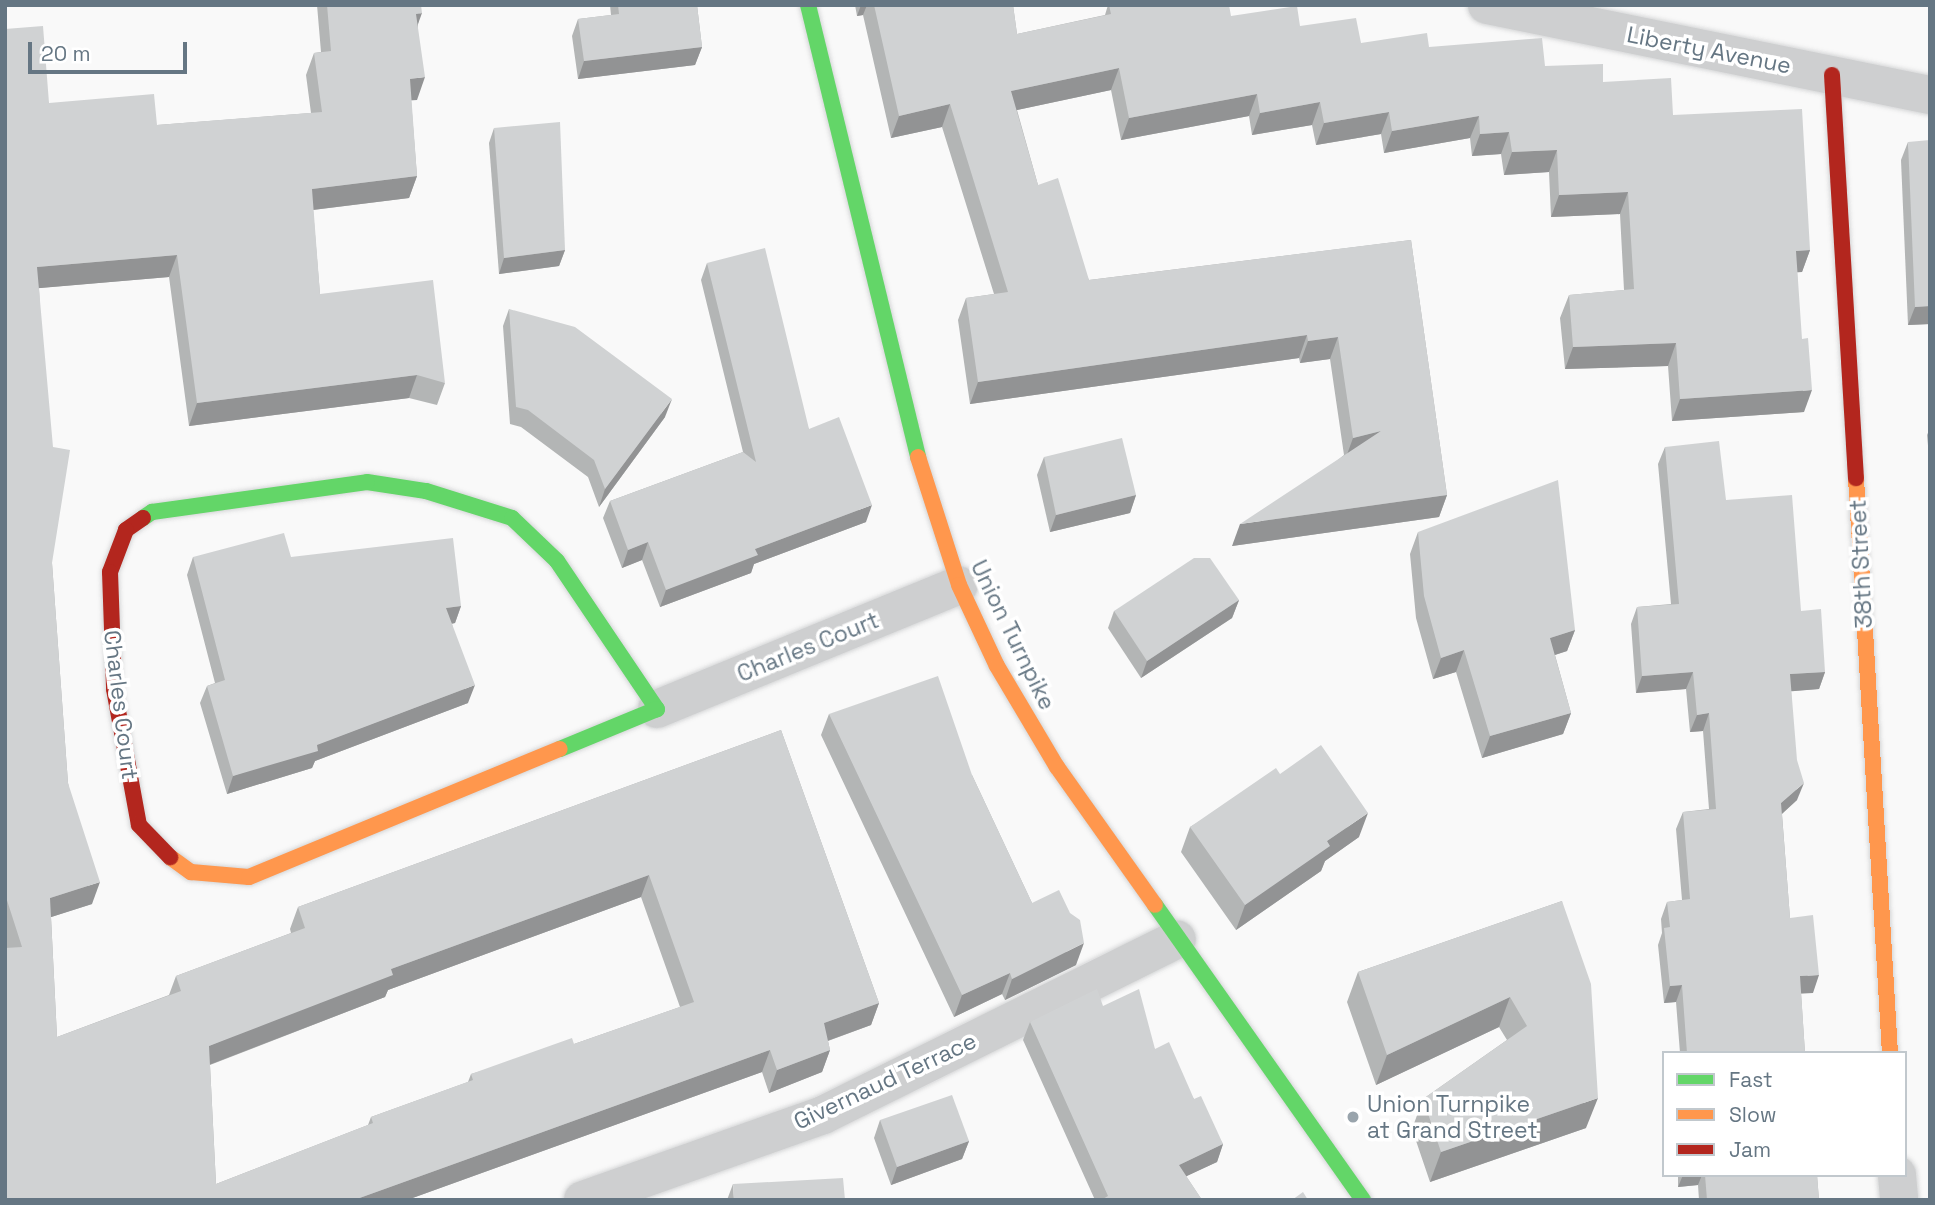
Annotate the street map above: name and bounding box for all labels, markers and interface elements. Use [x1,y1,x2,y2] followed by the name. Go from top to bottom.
[1624,21,1794,79] street label: Liberty Avenue
[32,28,191,72] scale bar
[41,40,91,67] text: 20 m
[1844,499,1878,629] street label: 38th Street
[965,555,1061,715] street label: Union Turnpike
[733,606,883,688] street label: Charles Court
[98,629,144,781] street label: Charles Court
[789,1026,981,1136] street label: Givernaud Terrace
[1662,1051,1907,1177] legend
[1729,1066,1773,1093] text: Fast
[1367,1090,1538,1144] place label: Union Turnpike at Grand Street
[1729,1101,1777,1128] text: Slow
[1345,1109,1361,1125] marker: Union Turnpike at Grand Street
[1729,1136,1771,1163] text: Jam

